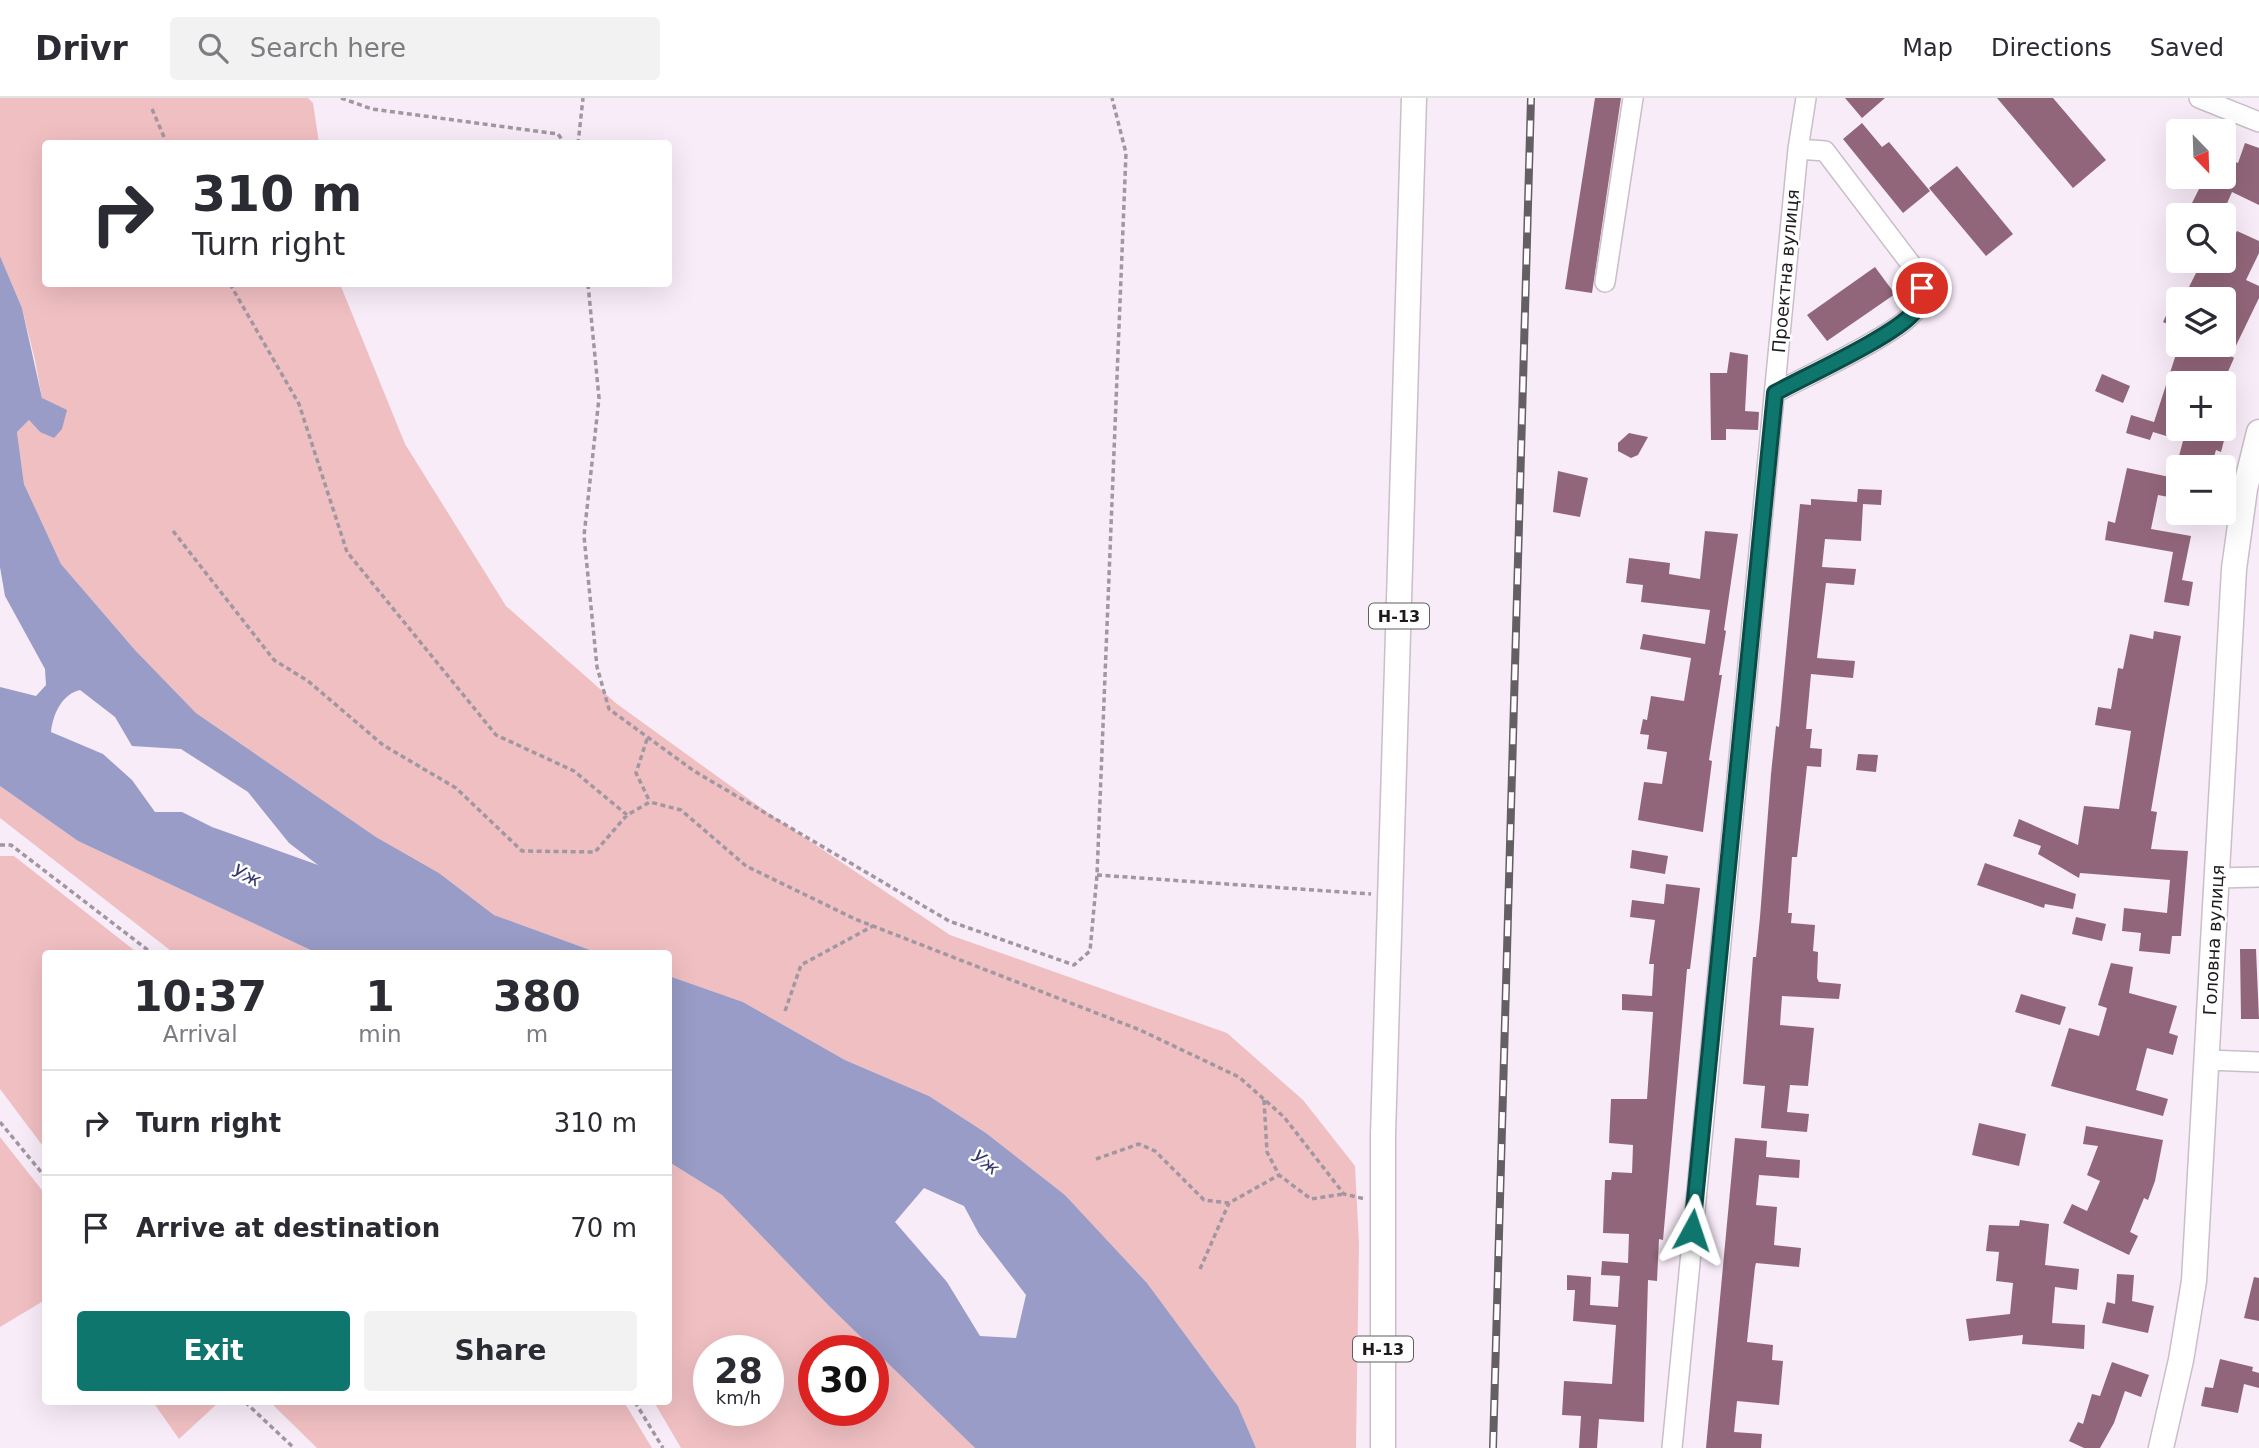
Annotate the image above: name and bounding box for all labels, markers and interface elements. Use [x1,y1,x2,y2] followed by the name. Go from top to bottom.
[170,17,660,80] search box
[35,29,128,68] text: Drivr
[194,29,232,67] icon: search
[250,33,406,63] text: Search here
[1902,34,1953,62] text: Map
[1991,34,2112,62] text: Directions
[2150,34,2224,62] text: Saved
[2166,119,2236,189] north arrow
[2166,119,2236,525] map controls
[192,166,362,223] text: 310 m
[77,168,168,259] icon: right
[1768,188,1803,354] street label: Проектна вулиця
[2166,203,2236,273] button: search
[192,225,345,263] text: Turn right
[1892,258,1952,318] pin
[1903,269,1941,307] icon: arrive
[2166,287,2236,357] button: layers
[2166,371,2236,441] button: +
[2166,455,2236,525] button: −
[1369,603,1429,628] road number: Н-13
[229,859,265,891] water label: Уж
[2199,864,2228,1016] street label: Головна вулиця
[133,972,267,1021] text: 10:37
[365,972,395,1021] text: 1
[493,972,581,1021] text: 380
[163,1021,238,1047] text: Arrival
[358,1021,402,1047] text: min
[526,1021,548,1047] text: m
[77,1104,115,1142] icon: right
[136,1108,281,1138] text: Turn right
[554,1108,637,1138] text: 310 m
[968,1145,1004,1179] water label: Уж
[1655,1193,1729,1267] position arrow
[77,1209,115,1247] icon: arrive
[136,1213,440,1243] text: Arrive at destination
[570,1213,637,1243] text: 70 m
[77,1311,350,1391] button: Exit
[364,1311,637,1391] button: Share
[798,1335,889,1426] speed limit sign: 30
[1353,1336,1413,1362] road number: Н-13
[714,1351,763,1391] text: 28
[716,1387,761,1408] text: km/h

